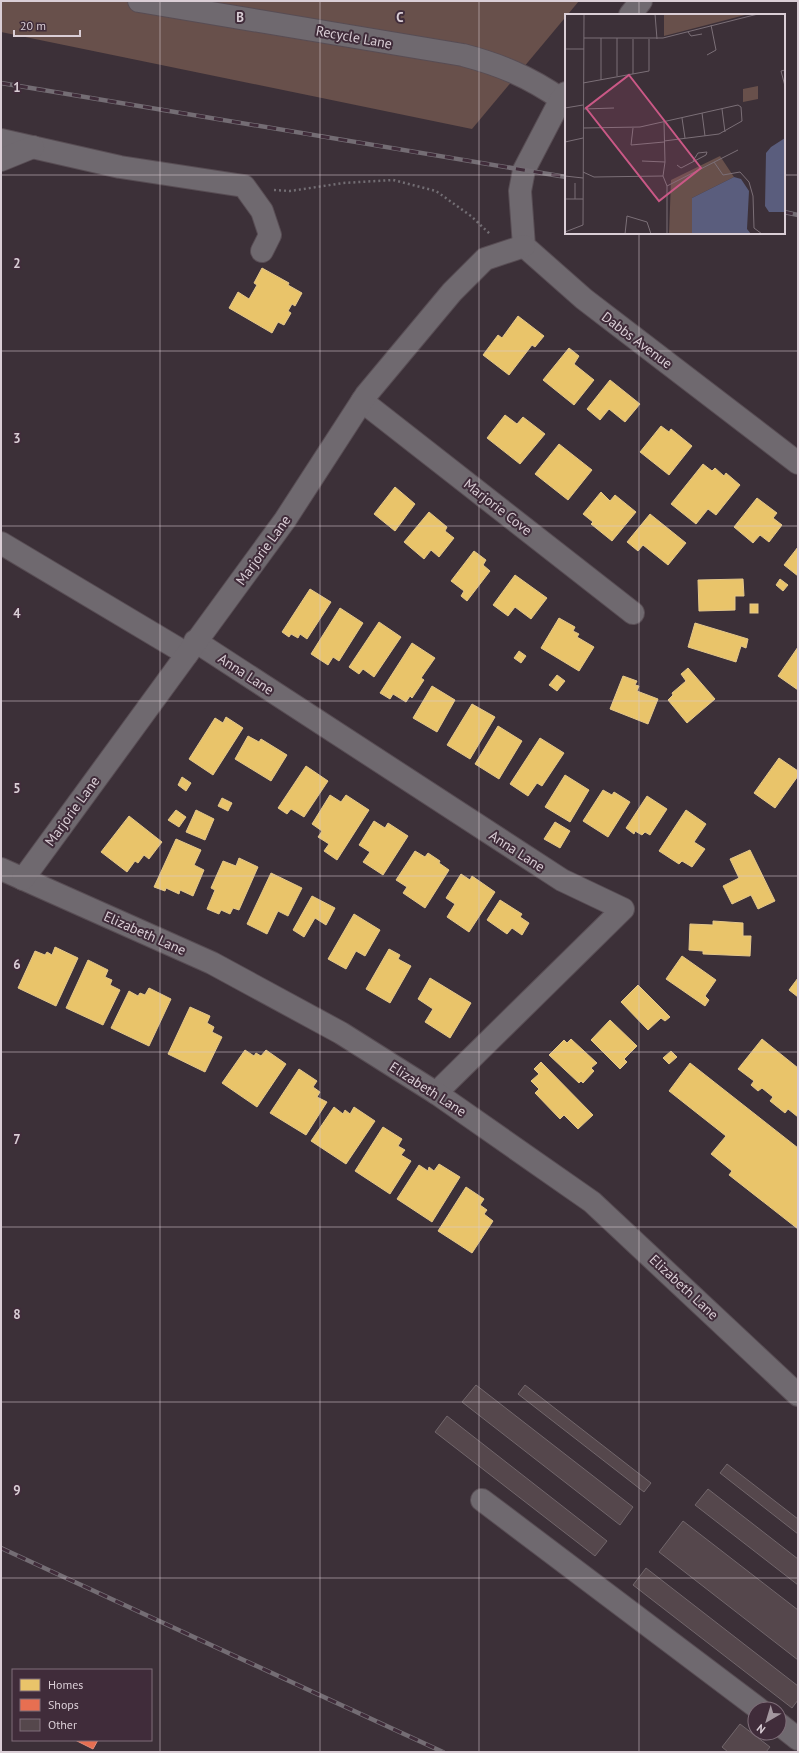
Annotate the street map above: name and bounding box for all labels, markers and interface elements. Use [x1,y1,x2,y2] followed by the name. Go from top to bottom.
[236,9,244,26] text: B
[396,9,404,26] text: C
[14,12,80,38] scale bar
[565,14,785,234] inset map
[20,18,46,33] text: 20 m
[314,21,394,53] street label: Recycle Lane
[13,79,21,96] text: 1
[13,255,21,272] text: 2
[598,307,676,373] street label: Dabbs Avenue
[13,430,21,447] text: 3
[460,475,536,539] street label: Marjorie Cove
[232,512,294,588] street label: Marjorie Lane
[13,605,21,622] text: 4
[215,649,277,699] street label: Anna Lane
[41,773,103,849] street label: Marjorie Lane
[13,780,21,797] text: 5
[486,826,548,876] street label: Anna Lane
[101,907,189,959] street label: Elizabeth Lane
[13,956,21,973] text: 6
[386,1057,470,1121] street label: Elizabeth Lane
[13,1131,21,1148] text: 7
[646,1250,722,1324] street label: Elizabeth Lane
[13,1306,21,1323] text: 8
[13,1482,21,1499] text: 9
[12,1669,152,1741] legend
[48,1677,83,1692] text: Homes
[48,1697,79,1712] text: Shops
[747,1701,787,1741] north arrow
[48,1717,77,1732] text: Other
[754,1721,768,1737] text: N

